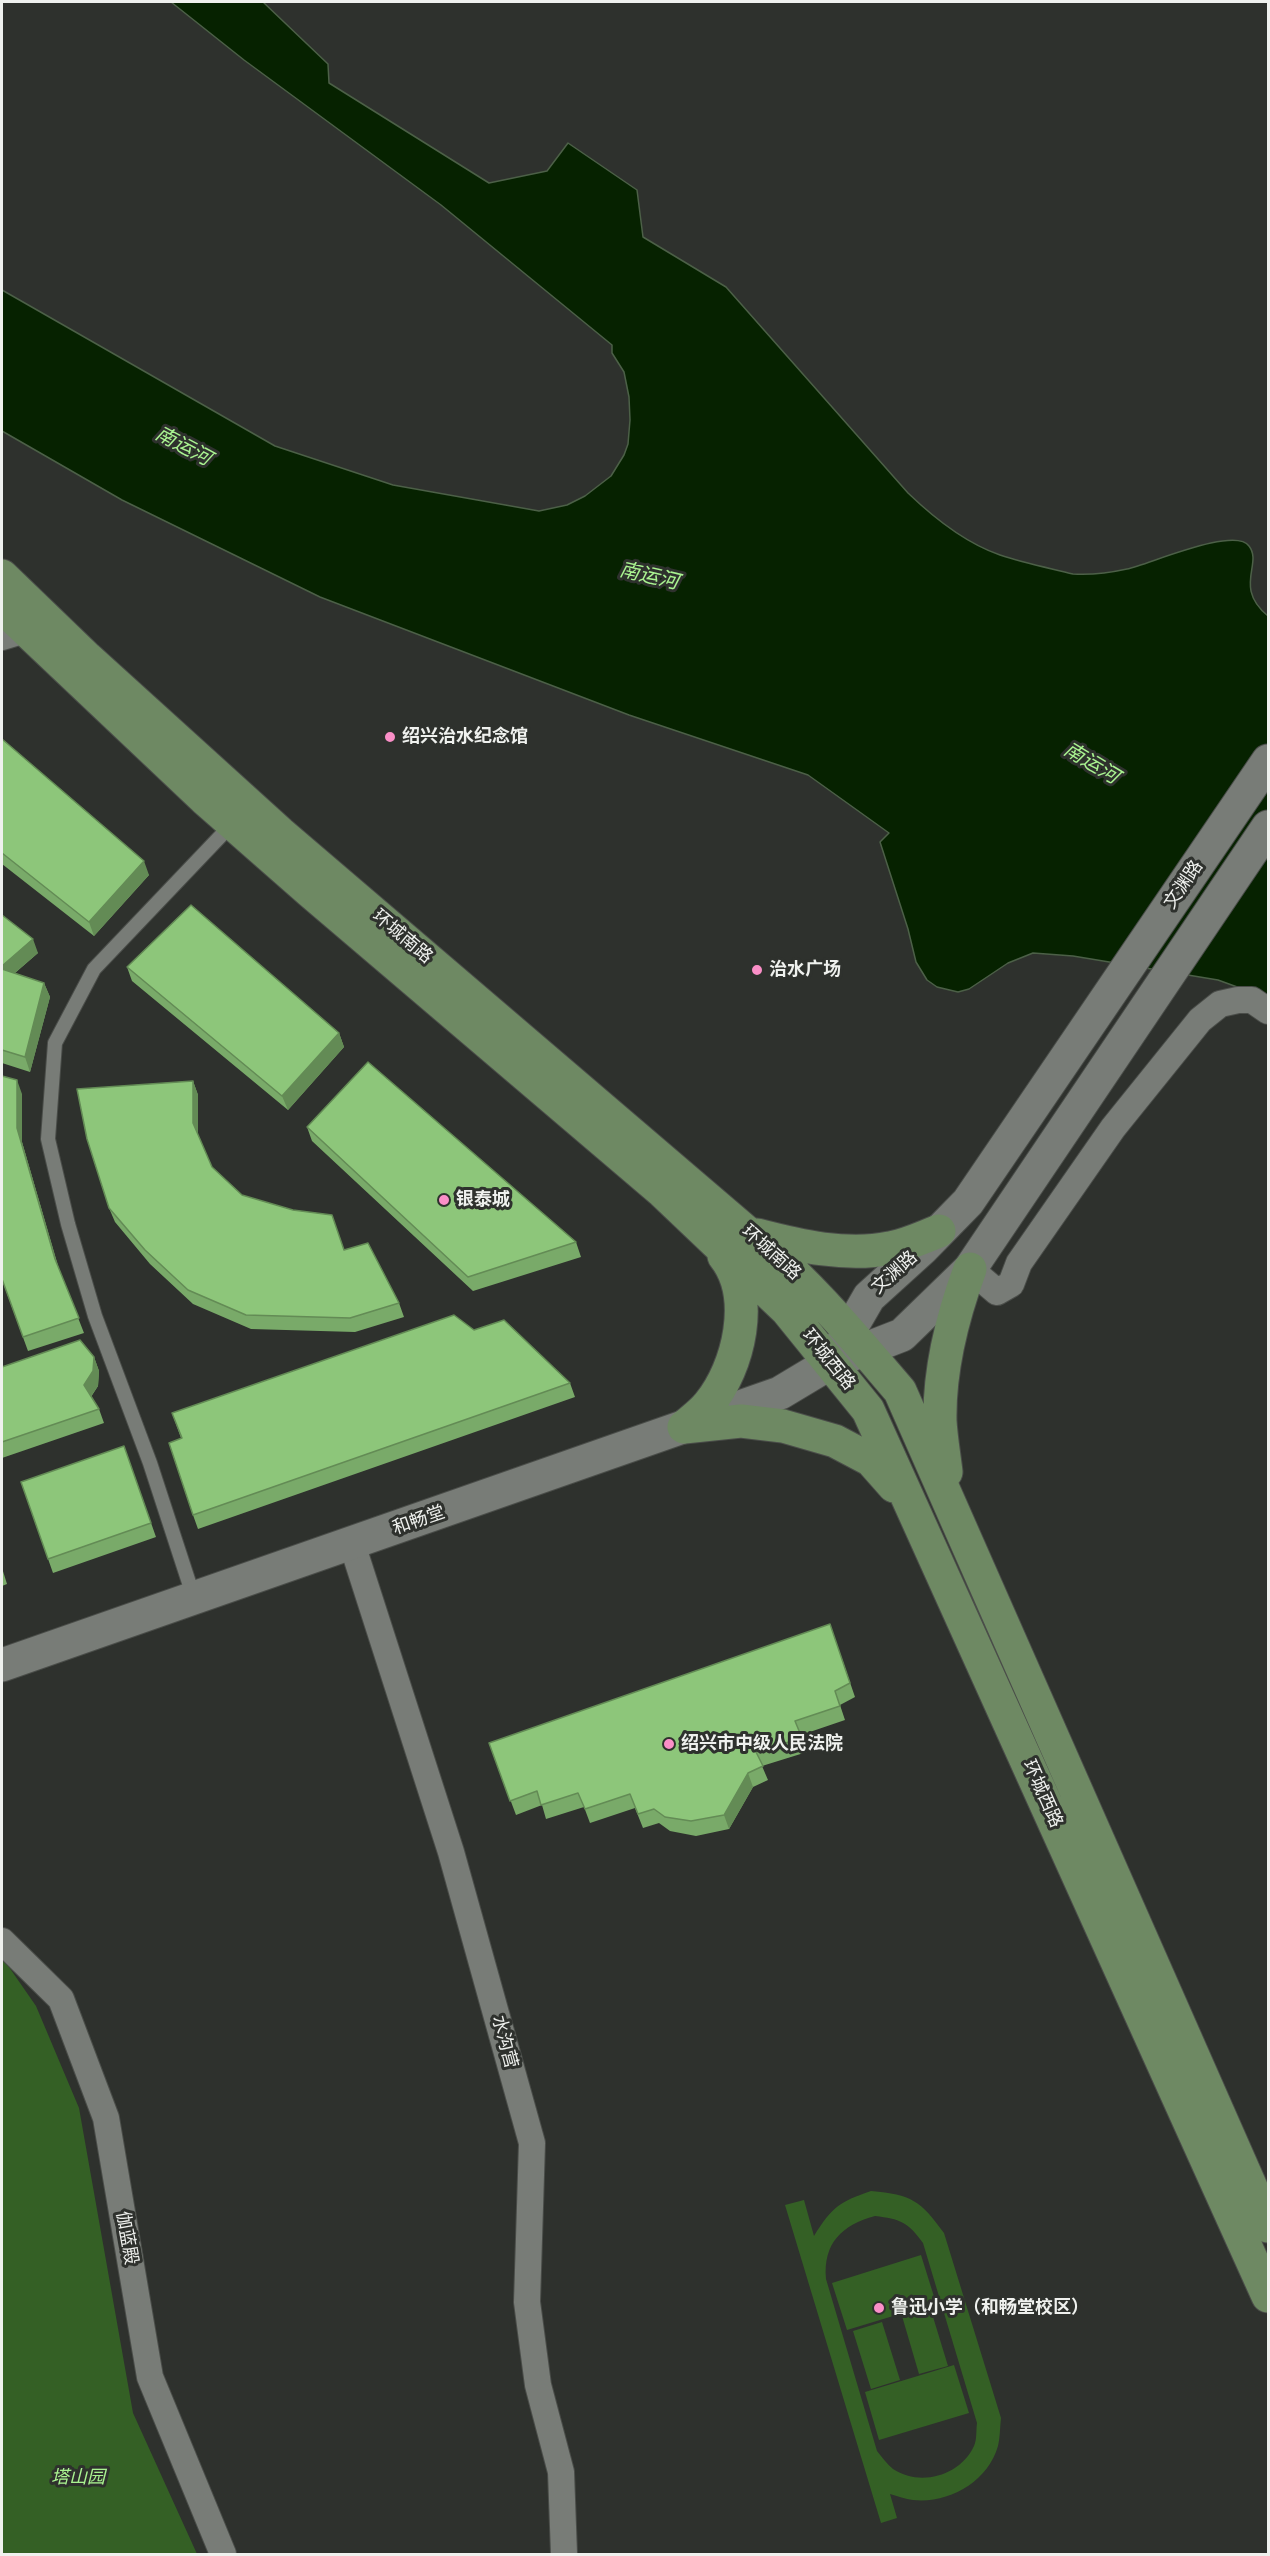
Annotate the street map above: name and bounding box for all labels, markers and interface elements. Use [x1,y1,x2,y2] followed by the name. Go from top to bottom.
[151,422,215,472] water label: 南运河
[617,559,681,595] water label: 南运河
[402,726,528,748] place label: 绍兴治水纪念馆
[383,730,397,744] marker: 绍兴治水纪念馆
[1059,738,1123,790] water label: 南运河
[1160,857,1208,913] street label: 文渊路
[367,906,437,968] street label: 环城南路
[769,959,841,981] place label: 治水广场
[750,963,764,977] marker: 治水广场
[456,1189,510,1211] place label: 银泰城
[437,1193,451,1207] marker: 银泰城
[737,1221,805,1285] street label: 环城南路
[868,1247,922,1299] street label: 文渊路
[797,1325,859,1395] street label: 环城西路
[390,1502,448,1540] street label: 和畅堂
[681,1733,843,1755] place label: 绍兴市中级人民法院
[662,1737,676,1751] marker: 绍兴市中级人民法院
[1017,1757,1067,1831] street label: 环城西路
[487,2013,521,2071] street label: 水沟营
[111,2210,141,2266] street label: 伽蓝殿
[891,2297,1089,2319] place label: 鲁迅小学（和畅堂校区）
[872,2301,886,2315] marker: 鲁迅小学（和畅堂校区）
[51,2467,105,2489] park label: 塔山园

